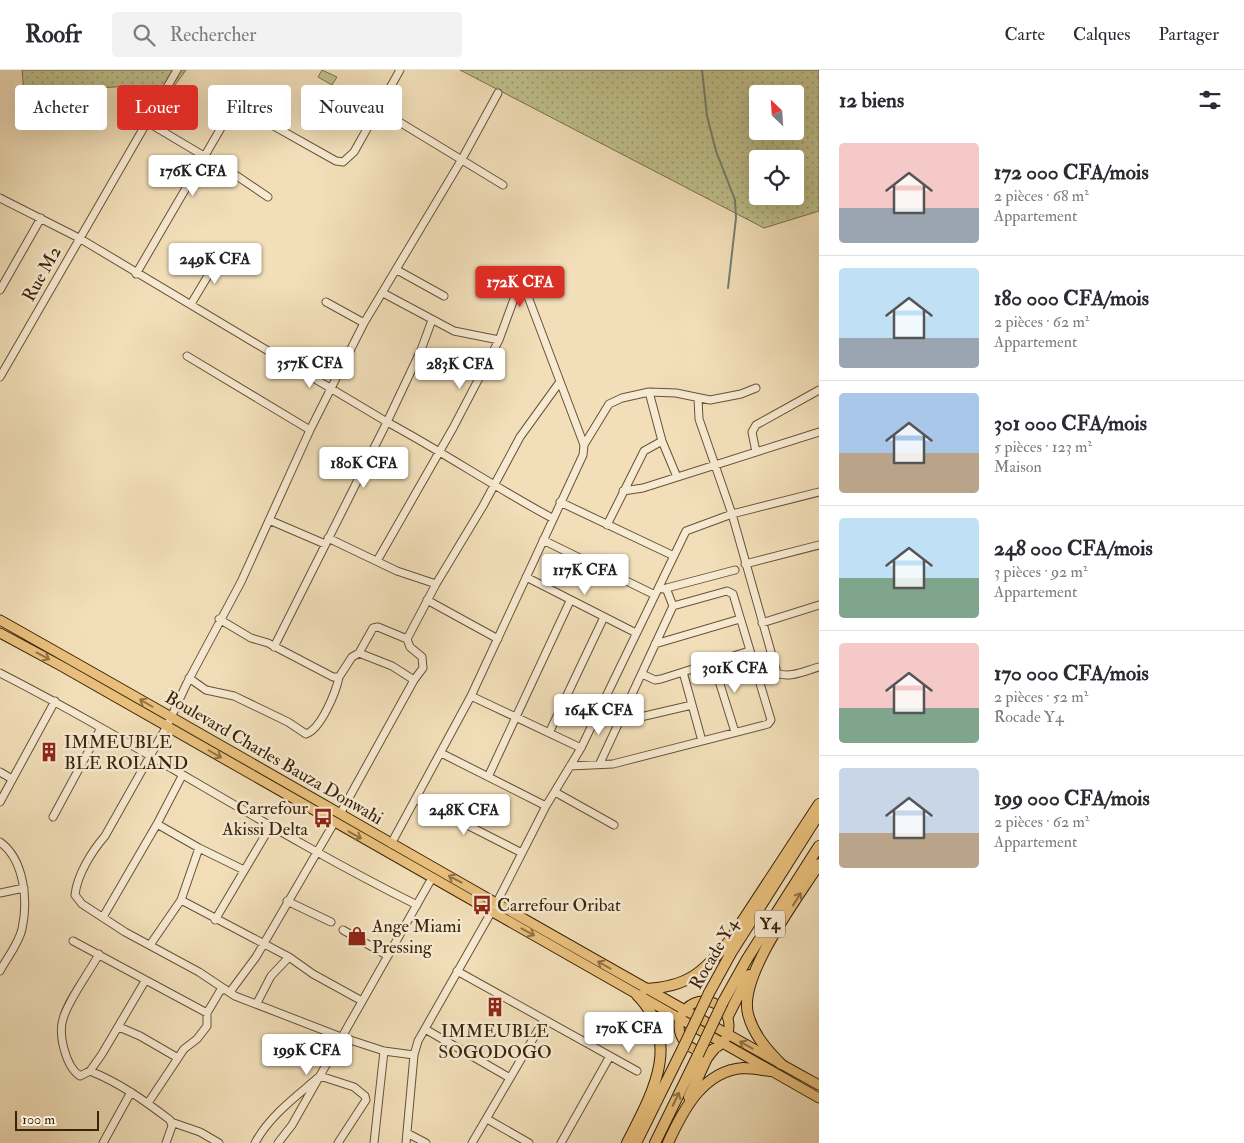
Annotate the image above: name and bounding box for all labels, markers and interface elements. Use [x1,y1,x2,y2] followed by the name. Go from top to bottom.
[112,12,462,57] search box
[25,19,82,50] text: Roofr
[130,21,158,49] icon: search
[170,23,256,47] text: Rechercher
[1004,23,1045,46] text: Carte
[1073,23,1130,46] text: Calques
[1158,23,1219,46] text: Partager
[15,85,107,130] chip: Acheter
[117,85,198,130] chip: Louer
[208,85,291,130] chip: Filtres
[301,85,402,130] chip: Nouveau
[749,85,804,140] north arrow
[749,85,804,205] map controls
[1196,86,1224,114] icon: filters
[839,87,904,114] text: 12 biens
[749,150,804,205] button: locate
[141,154,245,197] pin: 176K CFA
[994,159,1149,186] text: 172 000 CFA/mois
[159,161,227,181] text: 176K CFA
[879,163,939,223] icon: home
[994,186,1089,206] text: 2 pièces · 68 m²
[994,206,1077,226] text: Appartement
[17,242,67,306] street label: Rue M2
[163,242,267,285] pin: 249K CFA
[180,249,250,269] text: 249K CFA
[468,266,572,308] pin: 172K CFA
[486,272,554,292] text: 172K CFA
[994,285,1149,312] text: 180 000 CFA/mois
[879,288,939,348] icon: home
[994,312,1089,332] text: 2 pièces · 62 m²
[994,332,1077,352] text: Appartement
[258,346,362,389] pin: 357K CFA
[408,348,512,390] pin: 283K CFA
[277,353,343,373] text: 357K CFA
[426,354,494,374] text: 283K CFA
[994,410,1147,437] text: 301 000 CFA/mois
[879,413,939,473] icon: home
[994,437,1092,457] text: 5 pièces · 123 m²
[312,446,416,489] pin: 180K CFA
[330,453,398,473] text: 180K CFA
[994,457,1042,477] text: Maison
[994,535,1153,562] text: 248 000 CFA/mois
[879,538,939,598] icon: home
[533,554,637,596] pin: 117K CFA
[553,560,617,580] text: 117K CFA
[994,562,1088,582] text: 3 pièces · 92 m²
[994,582,1077,602] text: Appartement
[35,652,50,661] one-way arrow
[683,652,787,694] pin: 301K CFA
[702,658,768,678] text: 301K CFA
[994,660,1149,687] text: 170 000 CFA/mois
[879,663,939,723] icon: home
[161,686,387,830] street label: Boulevard Charles Bauza Donwahi
[994,687,1088,707] text: 2 pièces · 52 m²
[547,694,651,736] pin: 164K CFA
[140,697,154,707] one-way arrow
[565,700,633,720] text: 164K CFA
[994,707,1064,727] text: Rocade Y4
[64,731,188,775] place label: IMMEUBLE BLE ROLAND
[38,741,60,763] building icon: IMMEUBLE BLE ROLAND
[207,749,221,759] one-way arrow
[994,785,1150,812] text: 199 000 CFA/mois
[879,788,939,848] icon: home
[412,794,516,836] pin: 248K CFA
[221,797,309,841] place label: Carrefour Akissi Delta
[429,800,499,820] text: 248K CFA
[312,807,334,829] bus stop icon: Carrefour Akissi Delta
[994,812,1089,832] text: 2 pièces · 62 m²
[348,830,363,840] one-way arrow
[994,832,1077,852] text: Appartement
[448,873,462,883] one-way arrow
[792,892,802,906] one-way arrow
[471,894,493,916] bus stop icon: Carrefour Oribat
[497,894,621,917] place label: Carrefour Oribat
[755,911,785,938] road number: Y4
[684,913,744,994] street label: Rocade Y4
[371,915,461,959] place label: Ange Miami Pressing
[346,925,368,947] shop icon: Ange Miami Pressing
[520,927,534,937] one-way arrow
[598,959,612,969] one-way arrow
[484,996,506,1018] building icon: IMMEUBLE SOGODOGO
[577,1012,681,1054] pin: 170K CFA
[595,1018,663,1038] text: 170K CFA
[438,1020,552,1064] place label: IMMEUBLE SOGODOGO
[255,1034,359,1076] pin: 199K CFA
[739,1039,753,1049] one-way arrow
[273,1040,341,1060] text: 199K CFA
[672,1092,681,1107] one-way arrow
[15,1108,99,1131] scale bar
[22,1111,55,1128] text: 100 m

